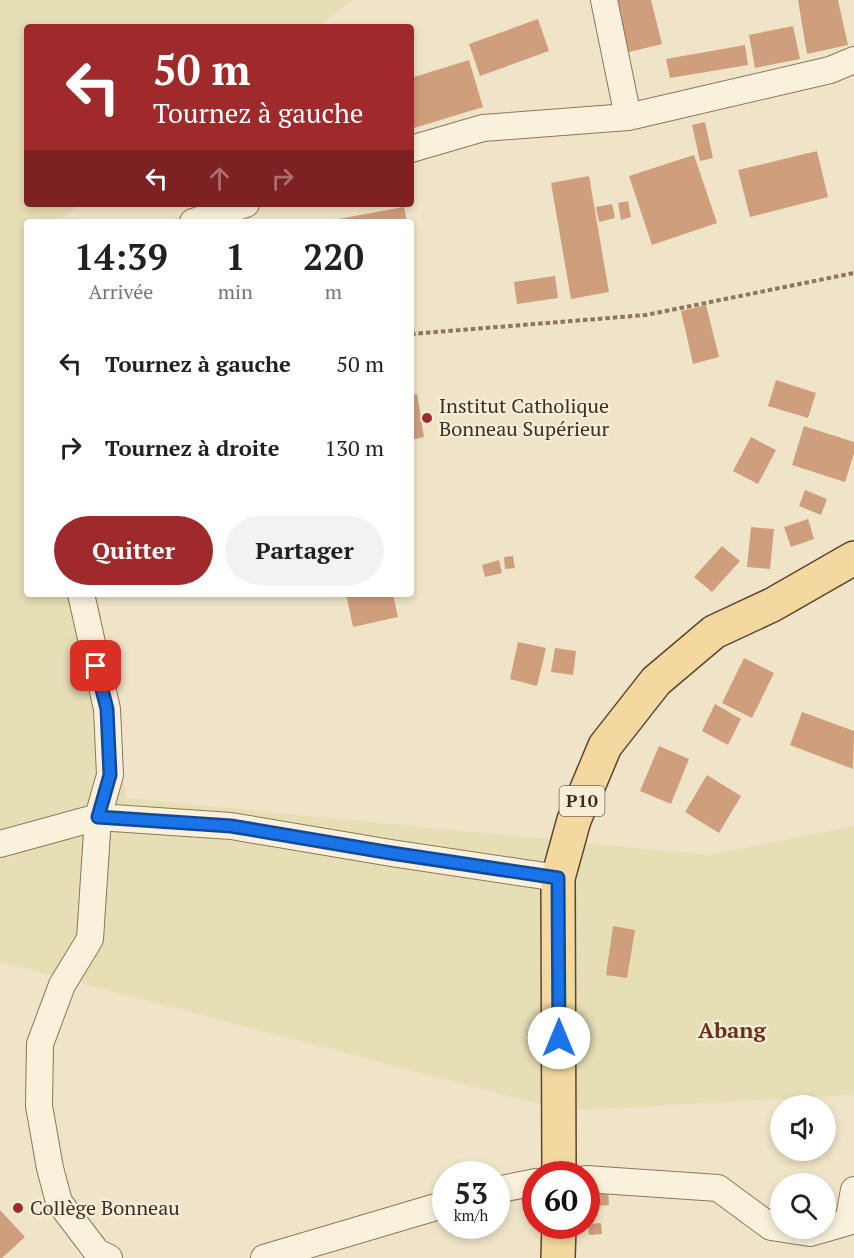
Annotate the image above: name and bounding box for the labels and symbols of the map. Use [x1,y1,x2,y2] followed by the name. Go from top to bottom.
[439,392,609,442] place label: Institut Catholique Bonneau Supérieur
[420,411,434,425] marker: Institut Catholique Bonneau Supérieur
[70,640,121,691] pin
[560,786,604,816] road number: P10
[527,1006,591,1070] position arrow
[698,1015,766,1044] district label: Abang
[522,1161,600,1239] speed limit sign: 60
[30,1194,180,1221] place label: Collège Bonneau
[11,1201,25,1215] marker: Collège Bonneau

